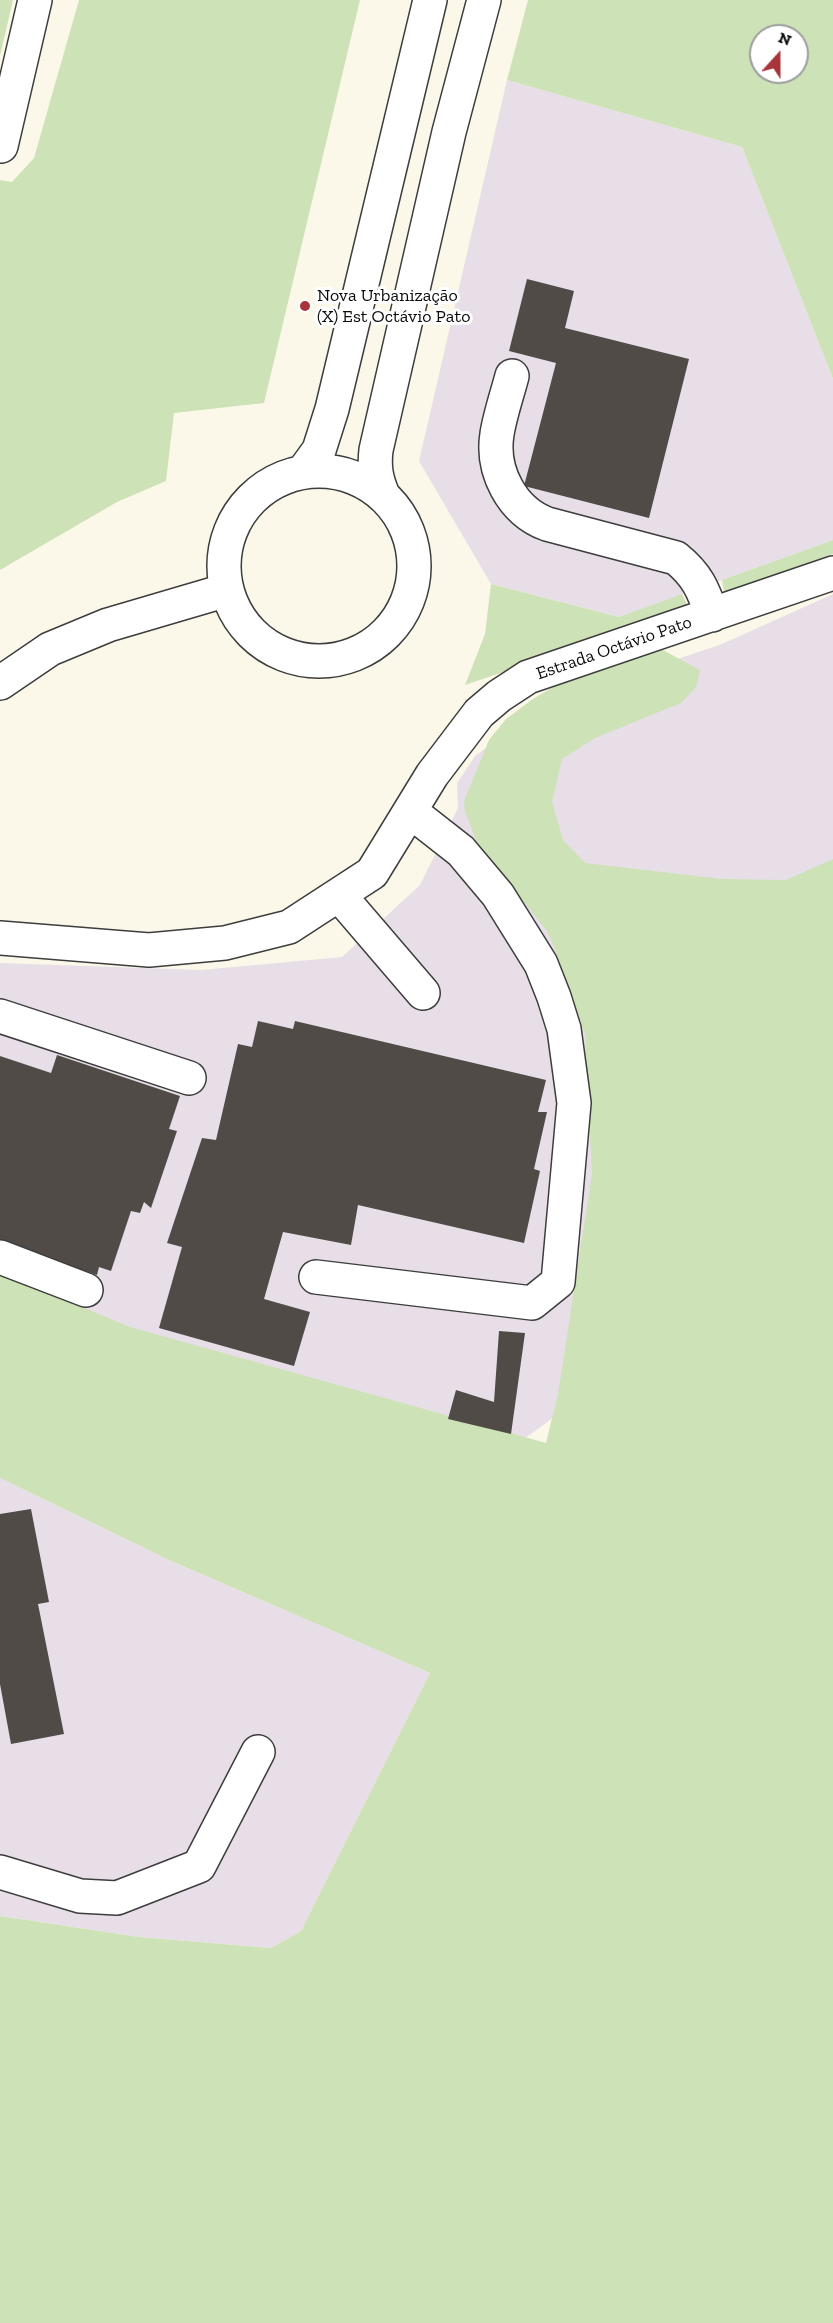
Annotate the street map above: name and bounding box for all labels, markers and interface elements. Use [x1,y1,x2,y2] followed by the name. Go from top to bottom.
[749,24,809,84] north arrow
[776,28,794,50] text: N
[317,285,470,328] place label: Nova Urbanização (X) Est Octávio Pato
[298,299,312,313] marker: Nova Urbanização (X) Est Octávio Pato
[533,611,695,685] street label: Estrada Octávio Pato

